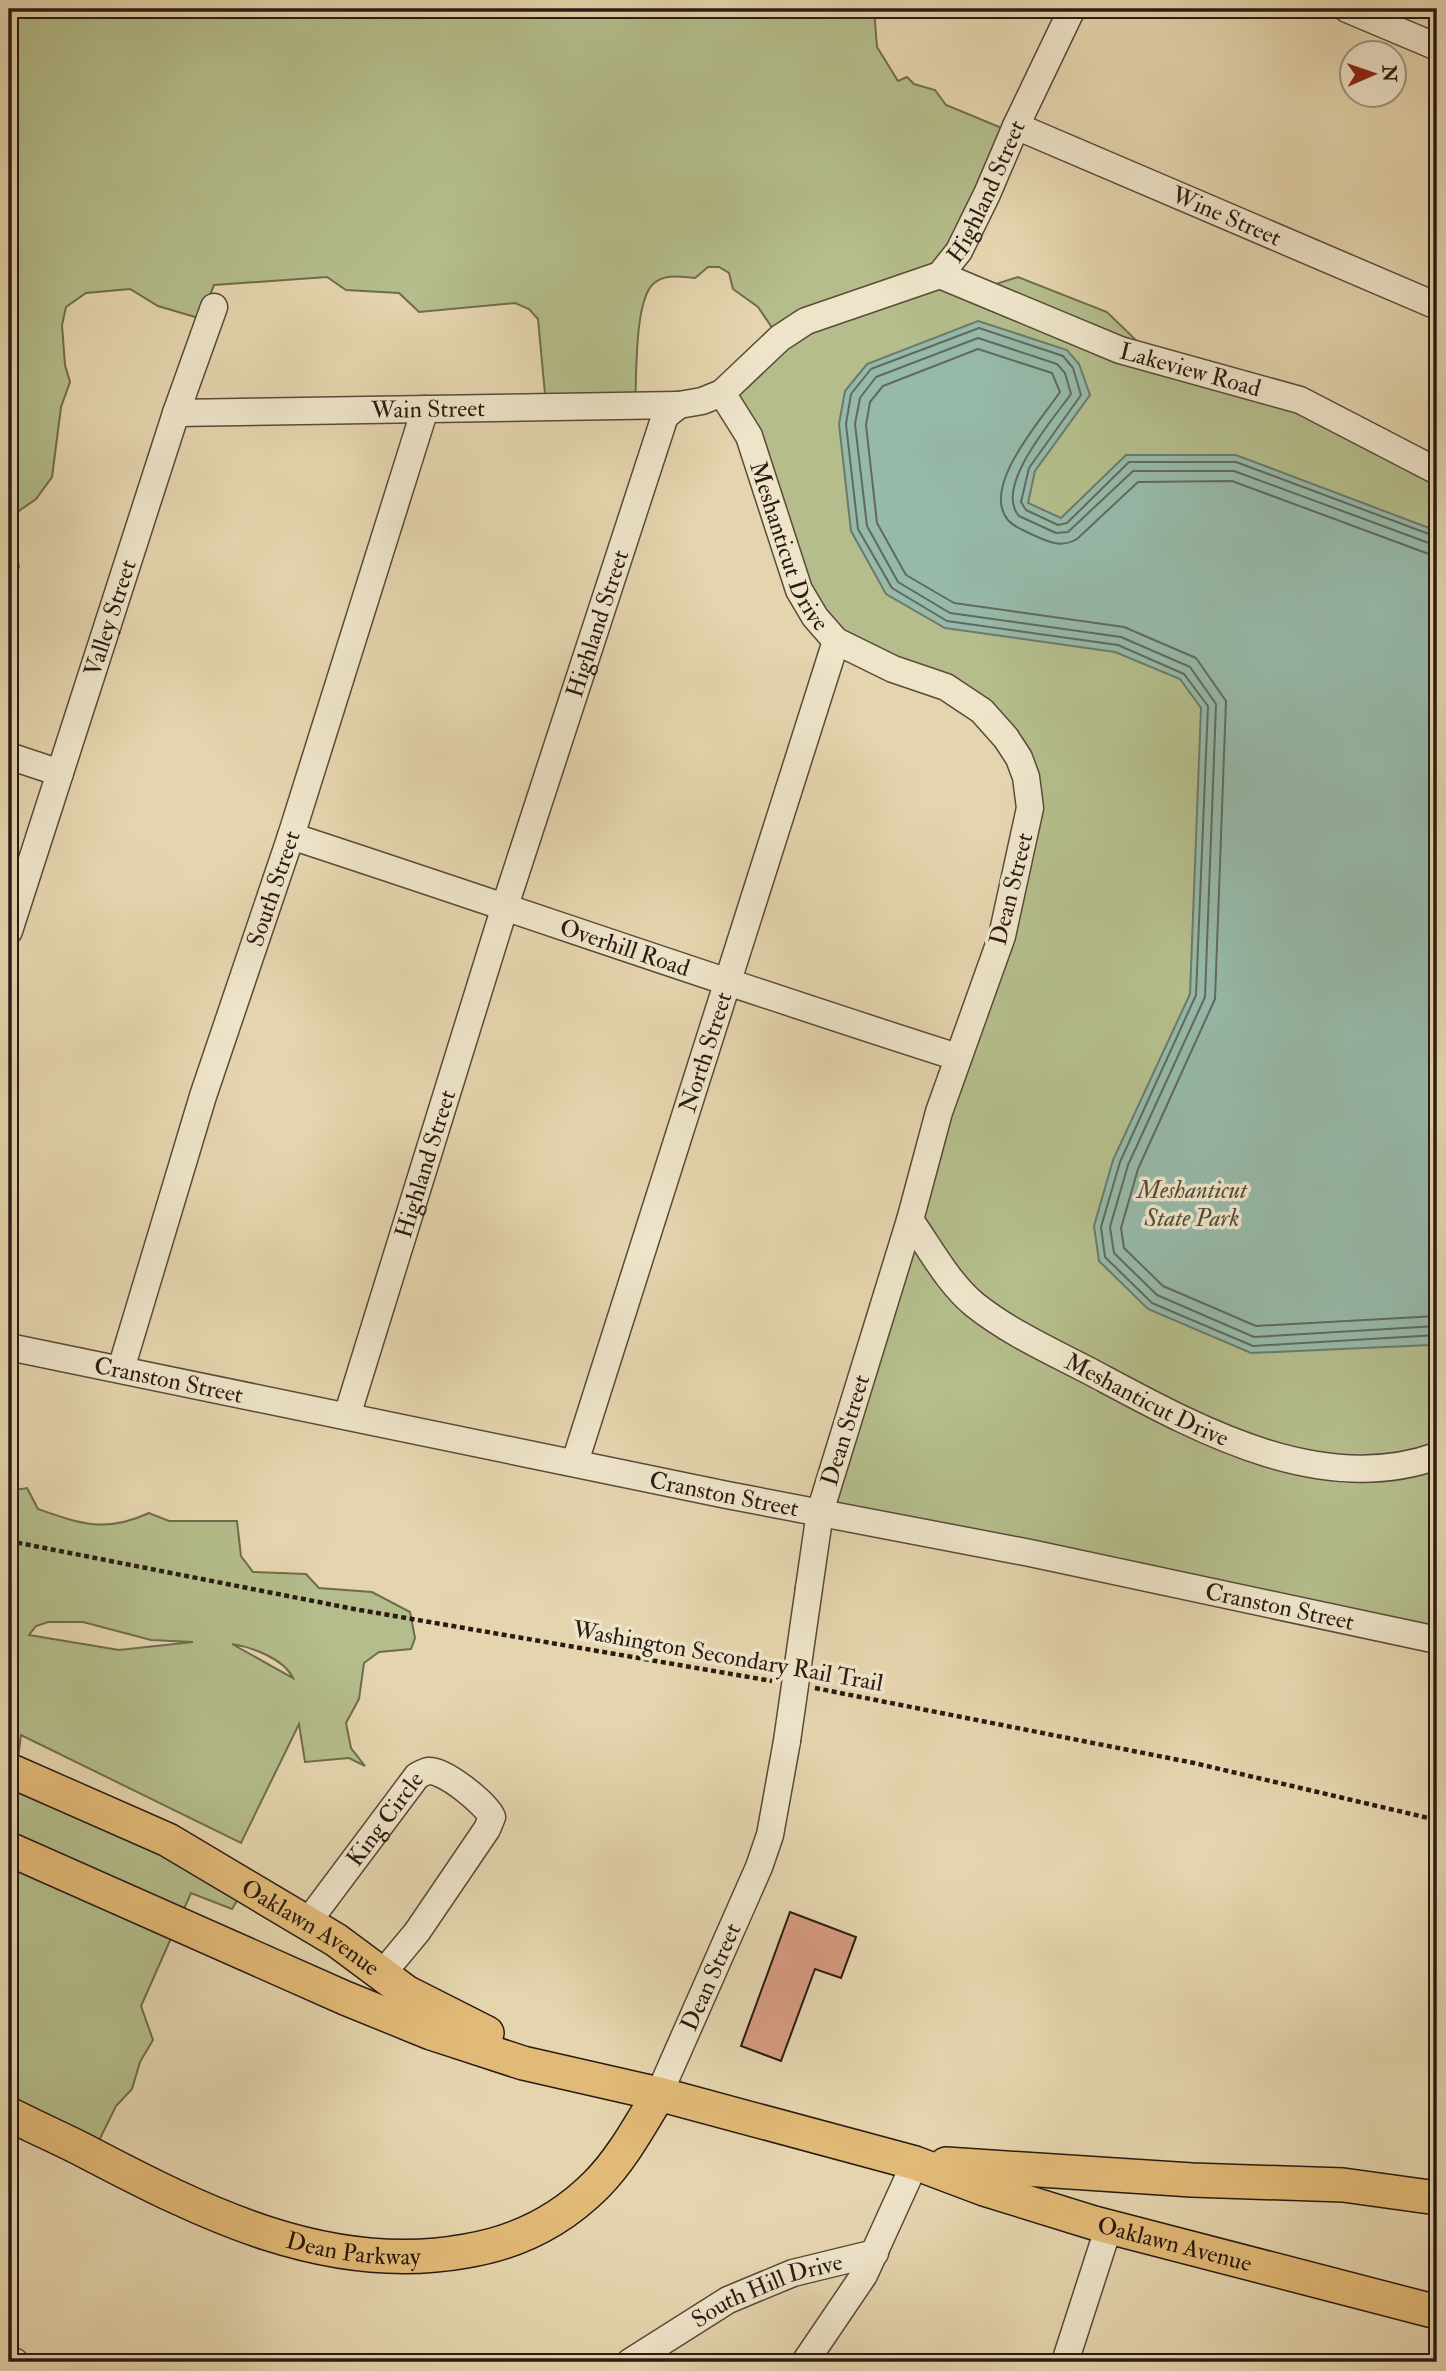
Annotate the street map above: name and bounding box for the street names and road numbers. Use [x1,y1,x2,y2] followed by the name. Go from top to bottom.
[940,115,1033,270] street label: Highland Street
[1166,179,1286,254] street label: Wine Street
[1116,336,1264,404] street label: Lakeview Road
[370,393,485,426] street label: Wain Street
[742,457,835,638] street label: Meshanticut Drive
[559,546,636,702] street label: Highland Street
[77,556,144,680] street label: Valley Street
[240,827,308,951] street label: South Street
[983,830,1040,949] street label: Dean Street
[556,912,694,984] street label: Overhill Road
[672,988,739,1117] street label: North Street
[388,1086,463,1242] street label: Highland Street
[1059,1346,1233,1454] street label: Meshanticut Drive
[91,1350,246,1411] street label: Cranston Street
[814,1371,877,1490] street label: Dean Street
[647,1464,801,1524] street label: Cranston Street
[1202,1576,1357,1638] street label: Cranston Street
[569,1614,885,1699] street label: Washington Secondary Rail Trail
[340,1766,431,1873] street label: King Circle
[235,1872,386,1983] street label: Oaklawn Avenue
[674,1918,748,2036] street label: Dean Street
[1094,2210,1255,2279] street label: Oaklawn Avenue
[283,2225,422,2273] street label: Dean Parkway
[686,2247,846,2335] street label: South Hill Drive

